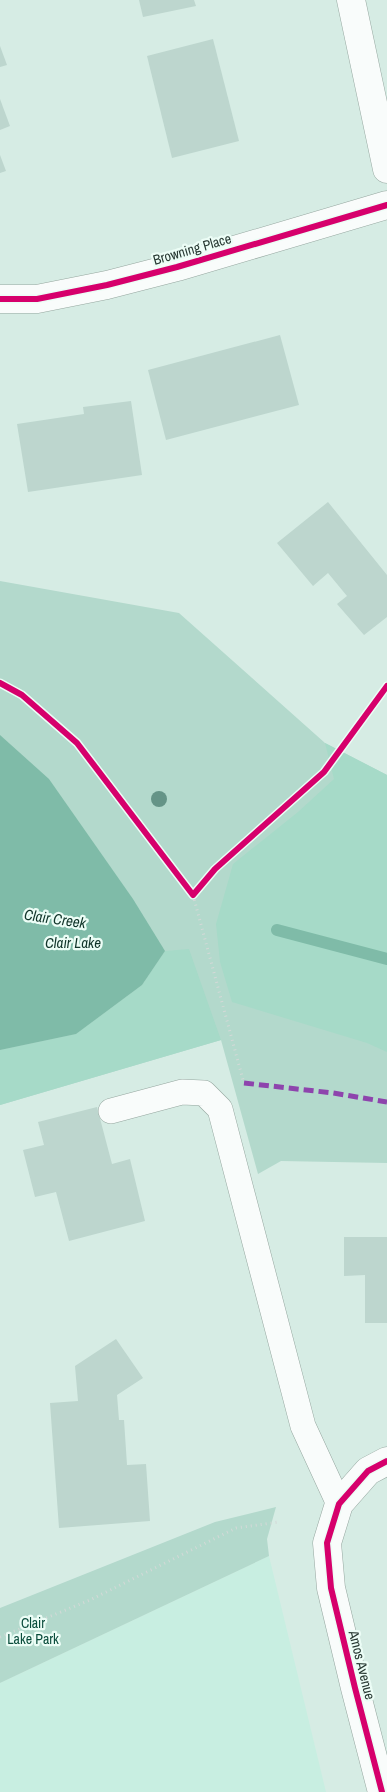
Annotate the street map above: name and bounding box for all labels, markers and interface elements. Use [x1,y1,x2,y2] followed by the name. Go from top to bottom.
[151,229,233,269] street label: Browning Place
[23,904,88,933] water label: Clair Creek
[45,932,101,953] water label: Clair Lake
[7,1614,59,1648] park label: Clair Lake Park
[344,1628,379,1701] street label: Amos Avenue

